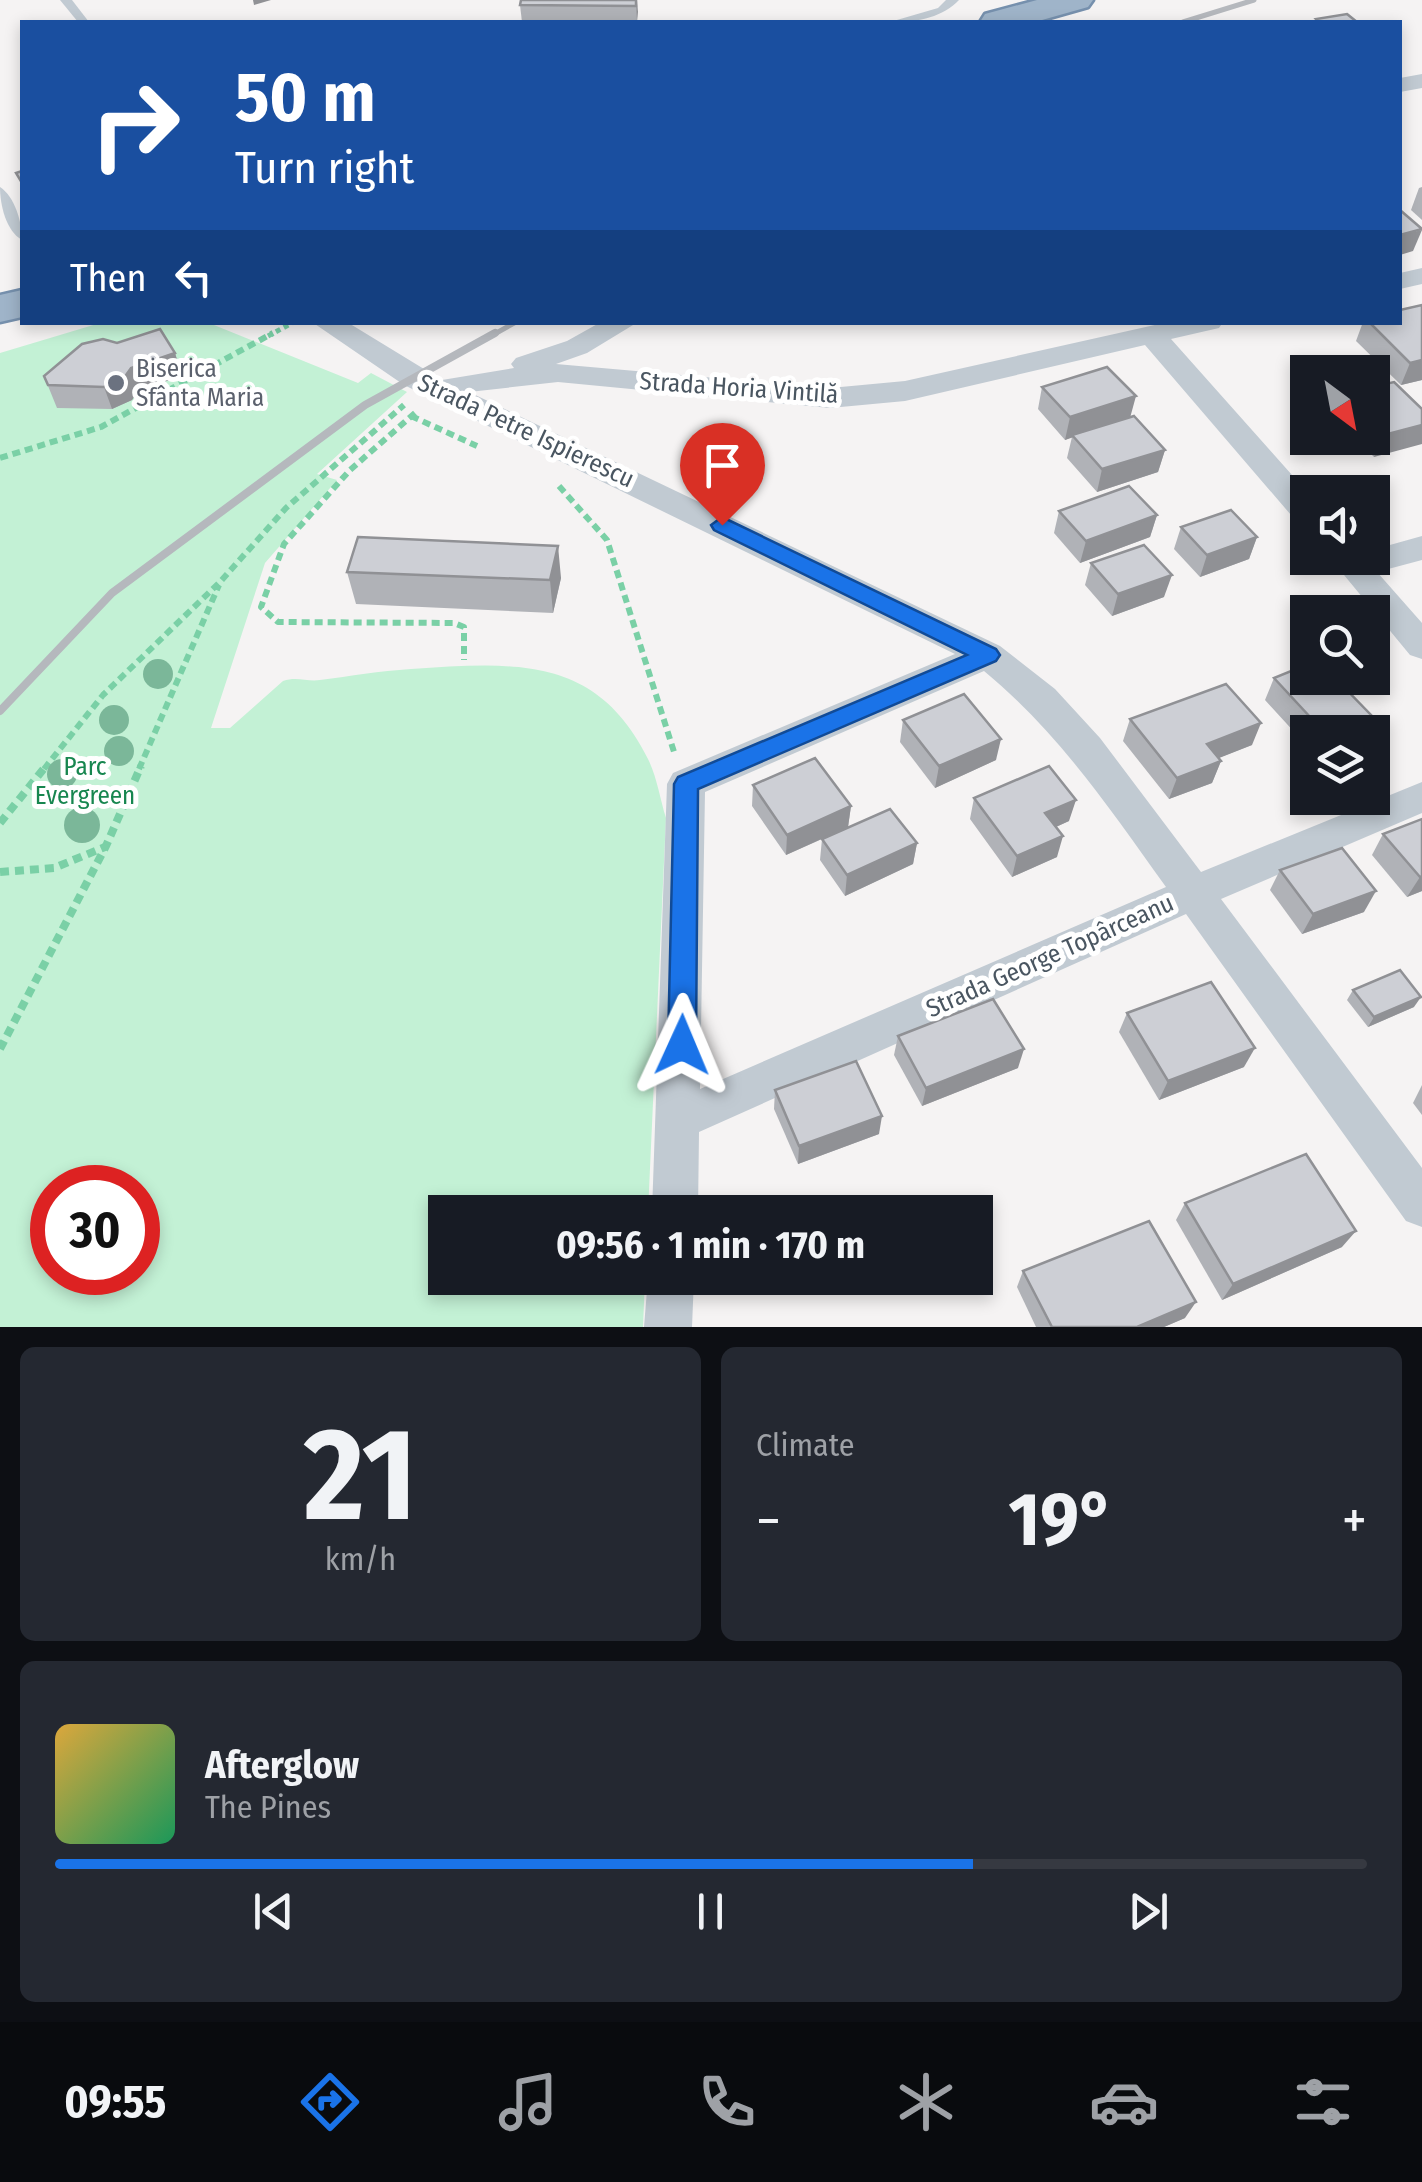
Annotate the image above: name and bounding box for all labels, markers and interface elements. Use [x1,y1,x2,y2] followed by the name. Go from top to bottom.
[235,56,376,140] text: 50 m
[70,60,200,190] icon: right
[235,141,414,195] text: Turn right
[166,250,221,305] icon: left
[70,255,146,301] text: Then
[136,354,264,413] place label: Biserica Sfânta Maria
[1290,355,1390,455] north arrow
[1290,355,1390,815] map controls
[639,366,839,410] street label: Strada Horia Vintilă
[413,368,639,494] street label: Strada Petre Ispierescu
[105,372,127,394] marker: Biserica Sfânta Maria
[680,423,765,526] pin
[695,438,750,493] icon: arrive
[1290,475,1390,575] button: sound
[1290,595,1390,695] button: search
[1290,715,1390,815] button: layers
[35,752,135,811] park label: Parc Evergreen
[922,888,1178,1024] street label: Strada George Topârceanu
[630,993,734,1097] position arrow
[30,1165,160,1295] speed limit sign: 30
[556,1222,865,1268] text: 09:56 · 1 min · 170 m
[304,1397,417,1553] text: 21
[756,1426,855,1464] text: Climate
[1009,1475,1114,1565] text: 19°
[756,1488,781,1554] text: −
[1342,1488,1367,1554] text: +
[325,1540,396,1578] text: km/h
[205,1742,359,1788] text: Afterglow
[205,1788,331,1826] text: The Pines
[246,1884,301,1939] icon: previous
[683,1884,738,1939] icon: pause
[1121,1884,1176,1939] icon: next
[295,2067,365,2137] icon: directions
[493,2067,563,2137] icon: music
[692,2067,762,2137] icon: phone
[891,2067,961,2137] icon: climate
[1089,2067,1159,2137] icon: car
[1288,2067,1358,2137] icon: filters
[64,2075,166,2129] text: 09:55

